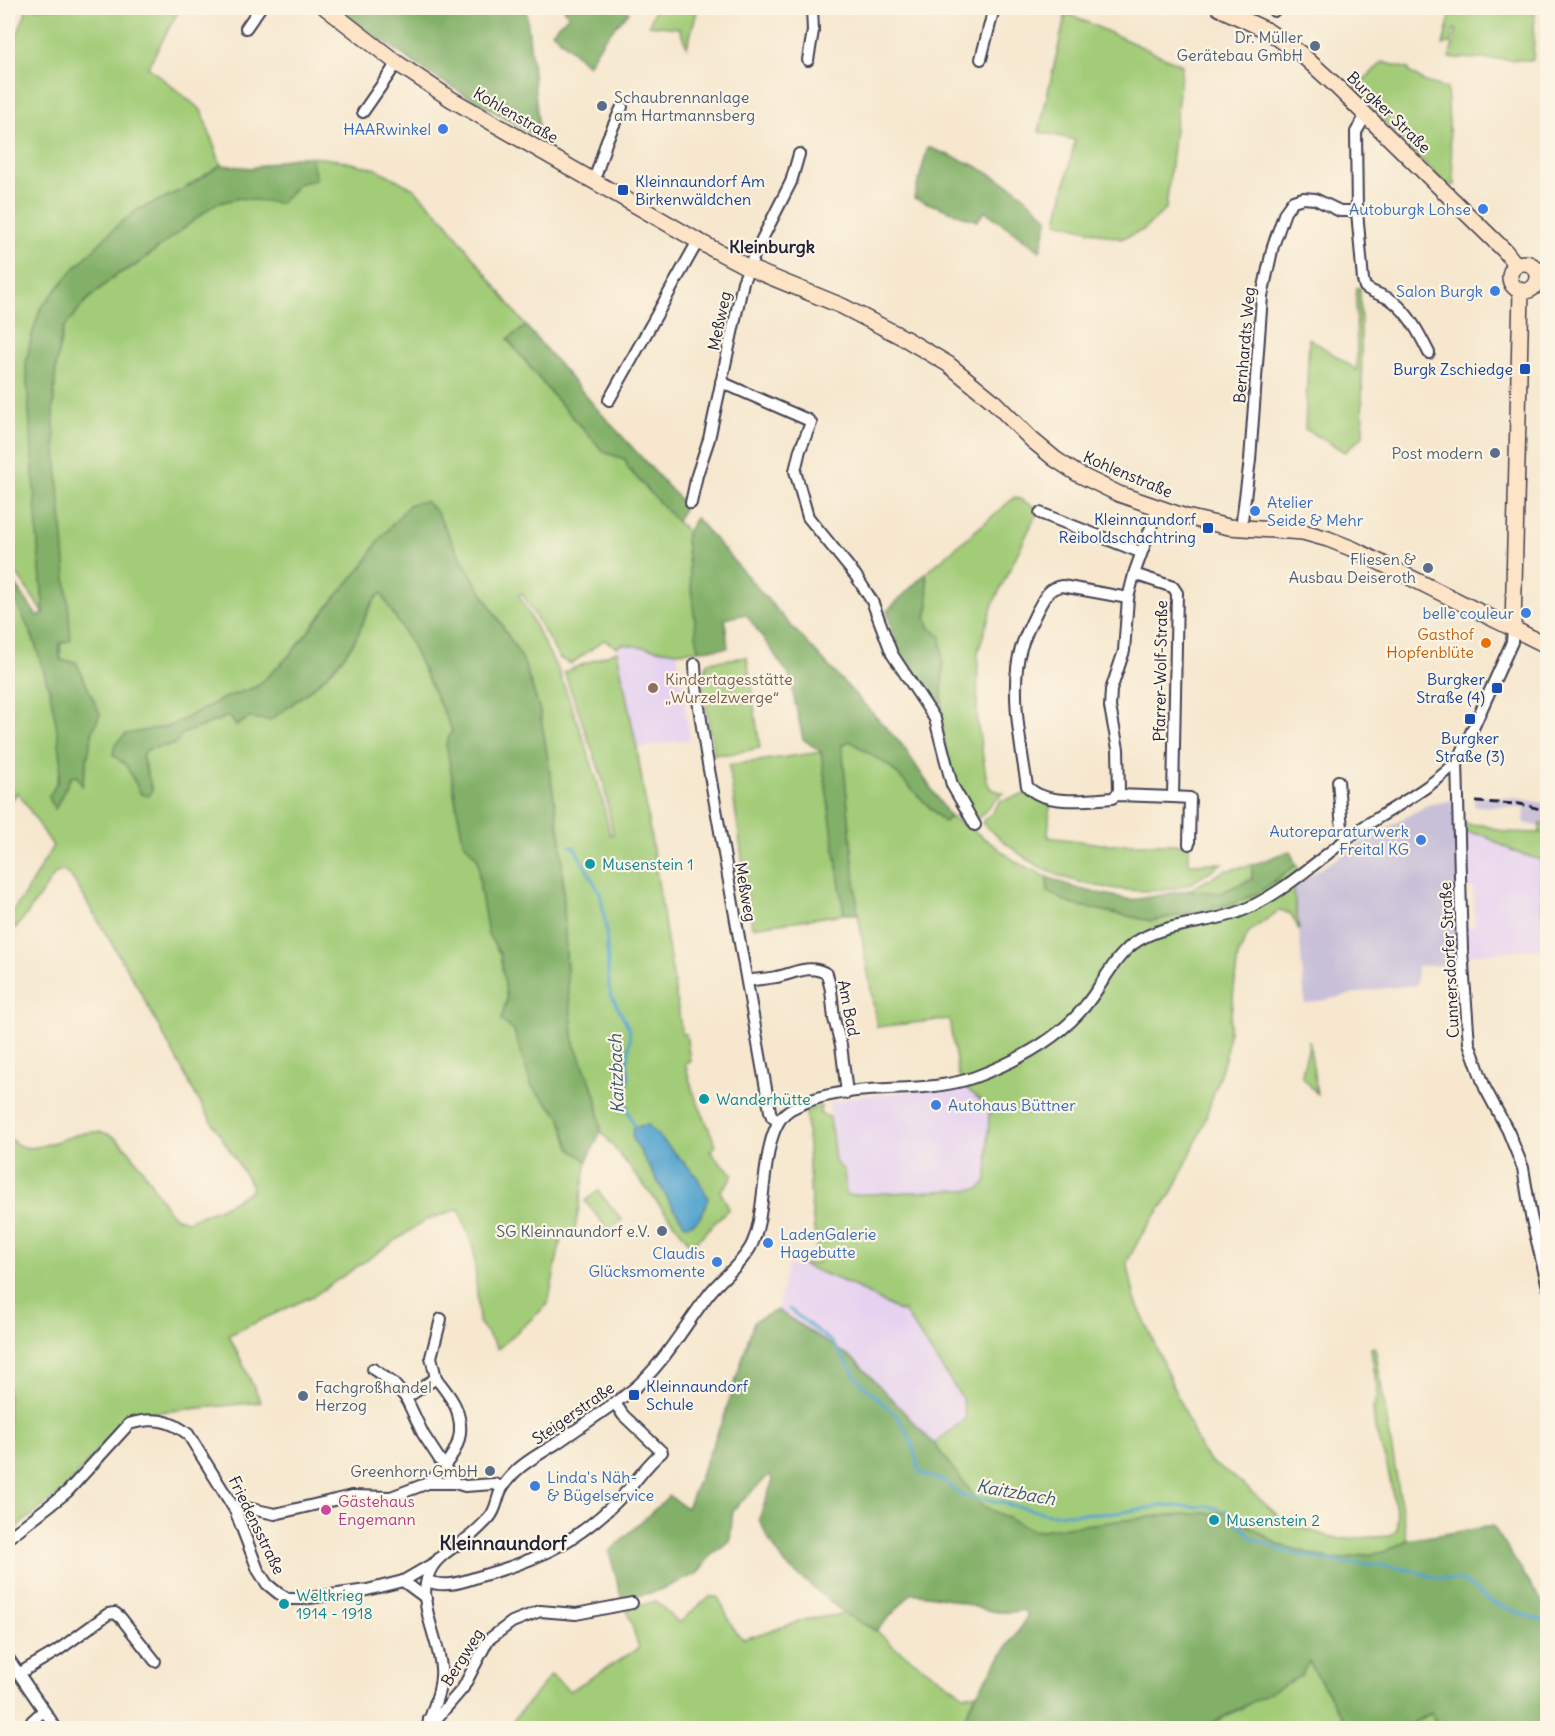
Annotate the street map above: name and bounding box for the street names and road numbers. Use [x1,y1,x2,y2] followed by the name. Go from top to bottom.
[1343,67,1435,157] street label: Burgker Straße
[470,83,562,147] street label: Kohlenstraße
[1229,286,1259,404] street label: Bernhardts Weg
[703,290,735,352] street label: Meßweg
[1080,446,1176,502] street label: Kohlenstraße
[1149,600,1171,742] street label: Pfarrer-Wolf-Straße
[731,861,761,923] street label: Meßweg
[1435,882,1463,1038] street label: Cunnersdorfer Straße
[834,978,864,1038] street label: Am Bad
[528,1377,618,1449] street label: Steigerstraße
[225,1472,289,1578] street label: Friedensstraße
[436,1624,488,1690] street label: Bergweg

